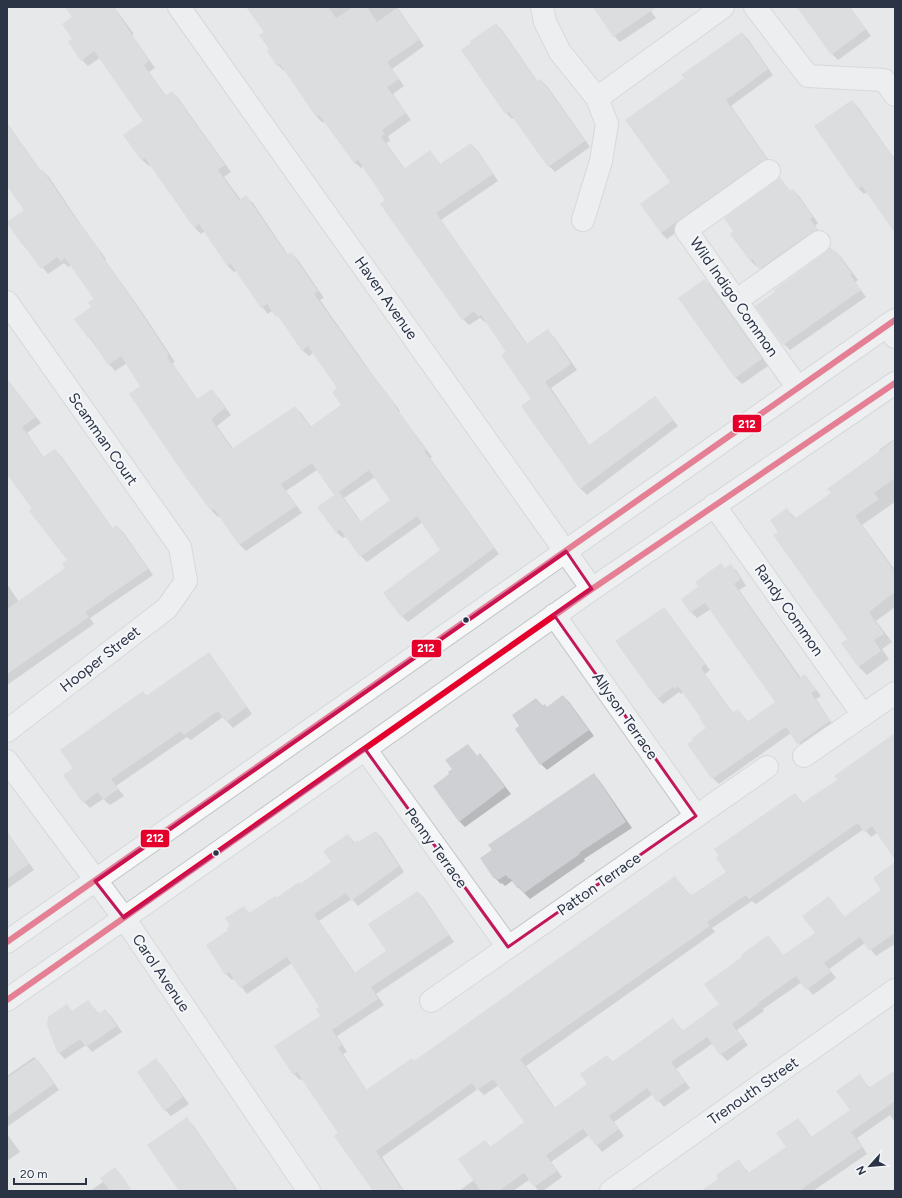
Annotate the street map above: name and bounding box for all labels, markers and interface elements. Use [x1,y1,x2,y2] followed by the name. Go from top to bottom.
[686,234,782,360] street label: Wild Indigo Common
[351,253,421,343] street label: Haven Avenue
[64,389,142,489] street label: Scamman Court
[732,414,762,433] line badge: 212
[738,418,756,431] text: 212
[751,561,827,659] street label: Randy Common
[461,615,471,625] unlabelled marker
[56,622,144,696] street label: Hooper Street
[411,639,442,658] line badge: 212
[417,642,435,655] text: 212
[588,669,662,763] street label: Allyson Terrace
[401,804,471,892] street label: Penny Terrace
[140,829,170,848] line badge: 212
[146,832,164,845] text: 212
[211,848,221,858] unlabelled marker
[554,849,644,919] street label: Patton Terrace
[128,931,194,1015] street label: Carol Avenue
[704,1053,802,1129] street label: Trenouth Street
[850,1146,890,1186] north arrow
[14,1160,86,1186] scale bar
[854,1164,869,1177] text: N
[20,1167,48,1181] text: 20 m

